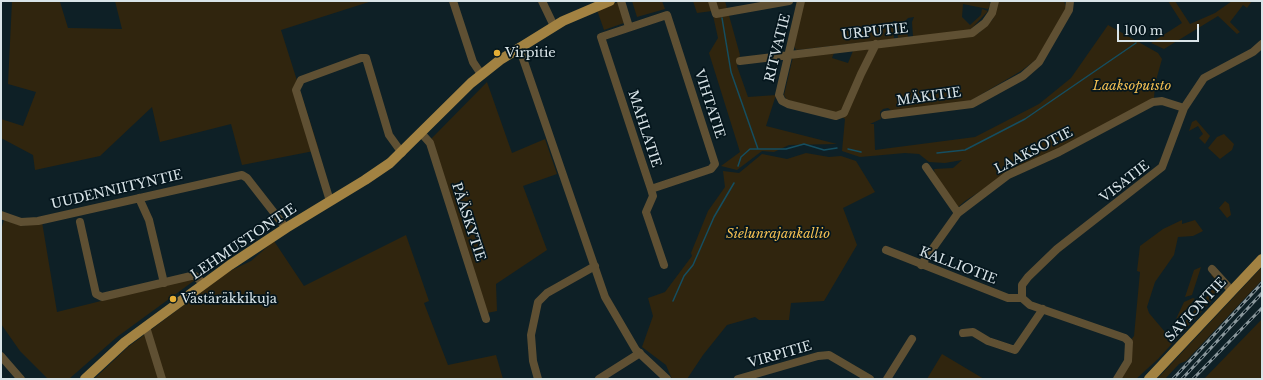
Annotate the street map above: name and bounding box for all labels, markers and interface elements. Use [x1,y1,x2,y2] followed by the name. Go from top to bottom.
[762,12,794,84] street label: RITVATIE
[1119,16,1201,42] scale bar
[841,21,909,43] street label: URPUTIE
[1124,23,1163,38] text: 100 m
[505,45,556,61] place label: Virpitie
[492,48,502,58] marker: Virpitie
[691,68,727,140] street label: VIHTATIE
[1093,78,1171,94] park label: Laaksopuisto
[896,85,962,109] street label: MÄKITIE
[624,89,664,169] street label: MAHLATIE
[992,125,1076,177] street label: LAAKSOTIE
[1097,158,1153,206] street label: VISATIE
[50,167,184,213] street label: UUDENNIITYNTIE
[448,181,488,263] street label: PÄÄSKYTIE
[188,201,300,283] street label: LEHMUSTONTIE
[726,226,830,242] park label: Sielunrajankallio
[917,244,999,288] street label: KALLIOTIE
[1162,275,1230,345] street label: SAVIONTIE
[181,291,277,307] place label: Västäräkkikuja
[168,294,178,304] marker: Västäräkkikuja
[746,338,814,372] street label: VIRPITIE

